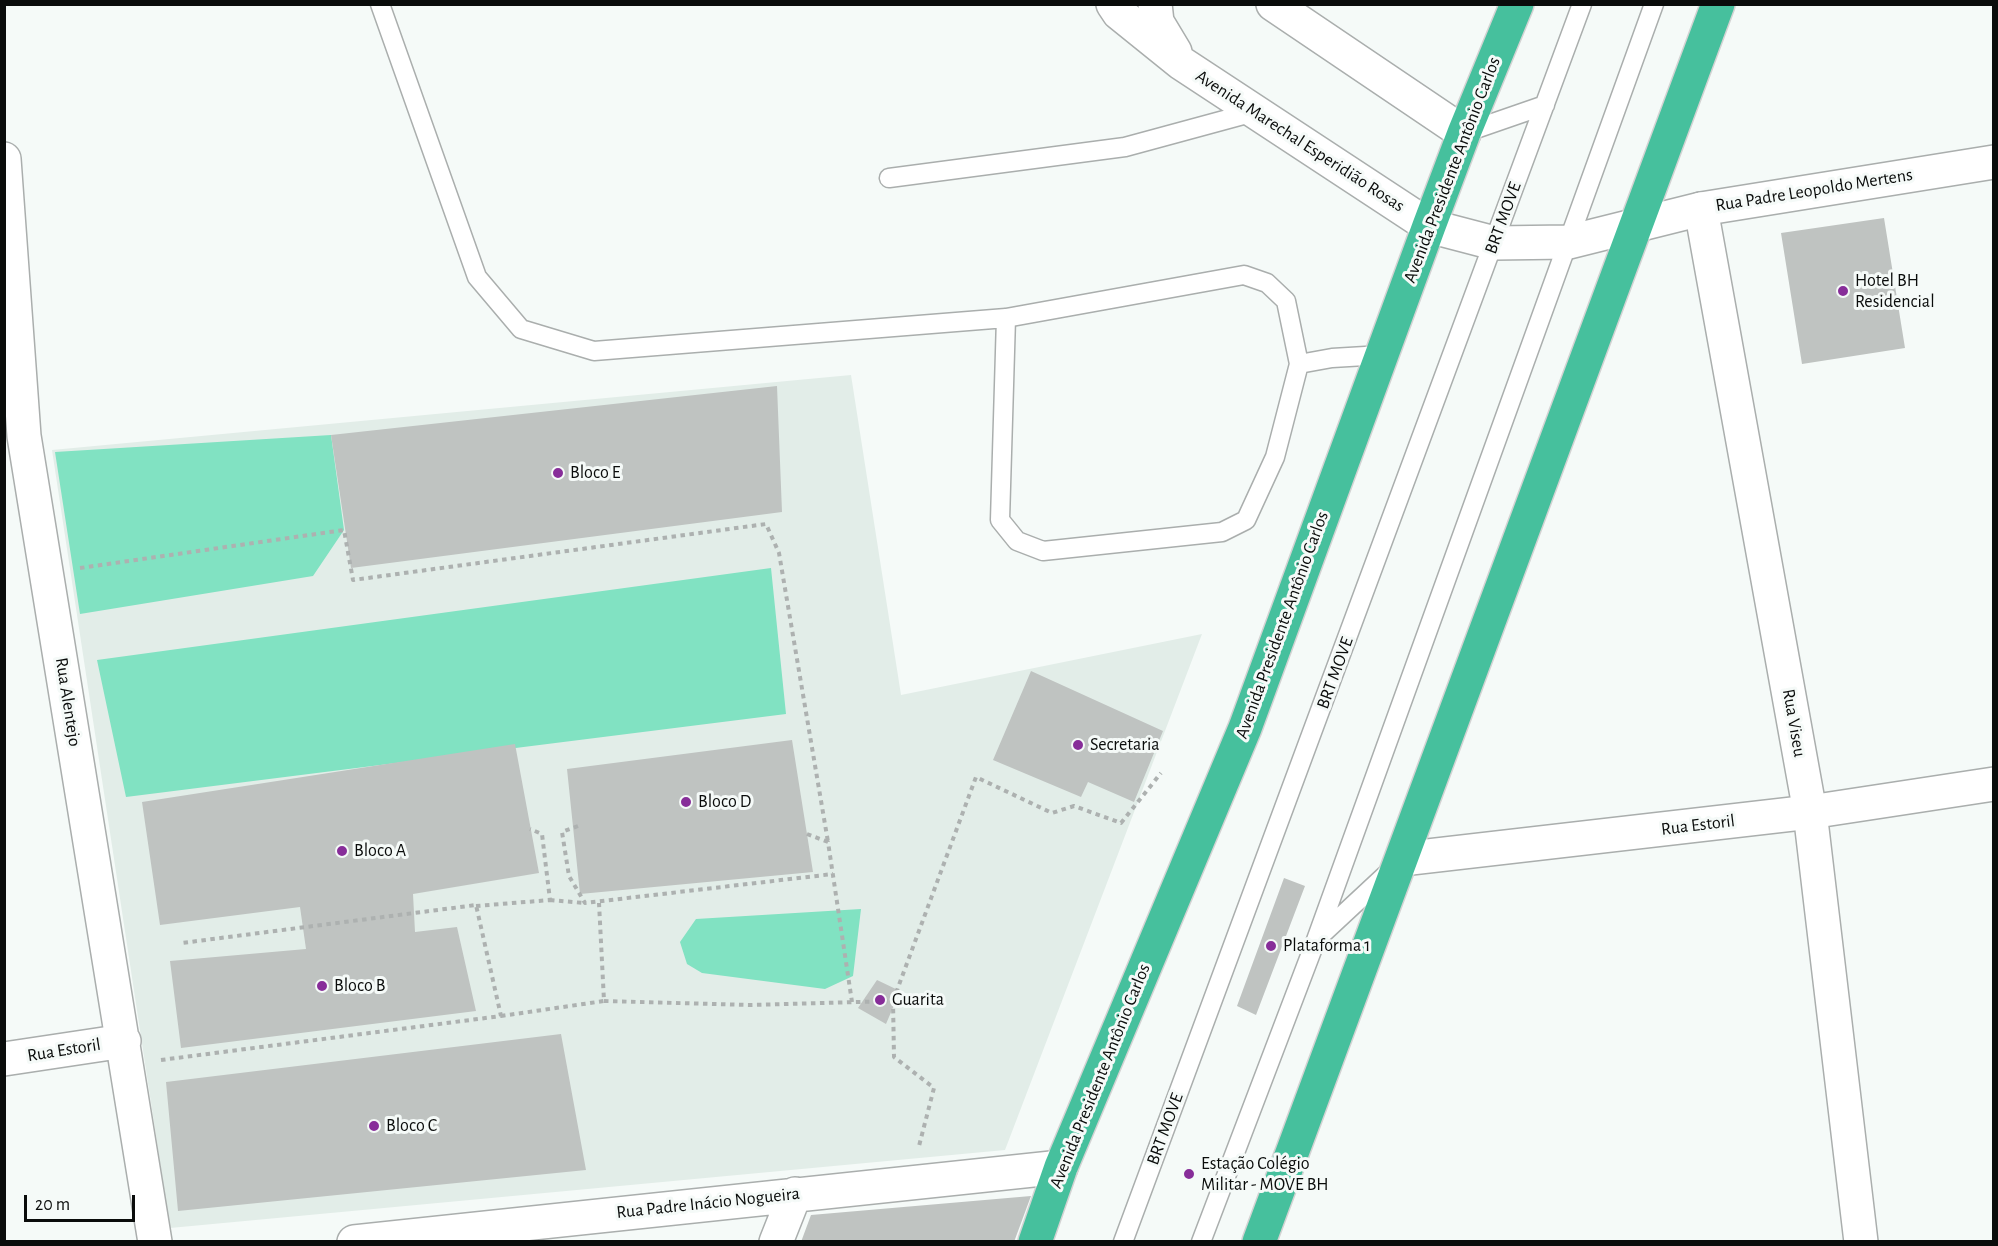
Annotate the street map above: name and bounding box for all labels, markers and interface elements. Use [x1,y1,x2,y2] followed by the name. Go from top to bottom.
[1399,54,1505,286] street label: Avenida Presidente Antônio Carlos
[1191,65,1409,217] street label: Avenida Marechal Esperidião Rosas
[1714,164,1914,216] street label: Rua Padre Leopoldo Mertens
[1480,179,1526,257] street label: BRT MOVE
[1855,270,1935,312] place label: Hotel BH Residencial
[1836,284,1850,298] marker: Hotel BH Residencial
[570,462,620,484] place label: Bloco E
[551,466,565,480] marker: Bloco E
[1231,508,1333,742] street label: Avenida Presidente Antônio Carlos
[1312,634,1358,712] street label: BRT MOVE
[50,656,86,748] street label: Rua Alentejo
[1777,687,1811,759] street label: Rua Viseu
[1090,734,1160,756] place label: Secretaria
[1071,738,1085,752] marker: Secretaria
[698,791,751,813] place label: Bloco D
[679,795,693,809] marker: Bloco D
[1660,810,1736,840] street label: Rua Estoril
[354,840,406,862] place label: Bloco A
[335,844,349,858] marker: Bloco A
[1283,935,1370,957] place label: Plataforma 1
[1264,939,1278,953] marker: Plataforma 1
[1045,961,1155,1191] street label: Avenida Presidente Antônio Carlos
[334,975,385,997] place label: Bloco B
[315,979,329,993] marker: Bloco B
[892,989,944,1011] place label: Guarita
[873,993,887,1007] marker: Guarita
[26,1034,102,1066] street label: Rua Estoril
[1142,1090,1188,1168] street label: BRT MOVE
[386,1115,437,1137] place label: Bloco C
[367,1119,381,1133] marker: Bloco C
[1201,1153,1329,1196] place label: Estação Colégio Militar - MOVE BH
[1182,1167,1196,1181] marker: Estação Colégio Militar - MOVE BH
[27,1183,138,1221] scale bar
[615,1183,801,1223] street label: Rua Padre Inácio Nogueira
[35,1196,70,1214] text: 20 m

